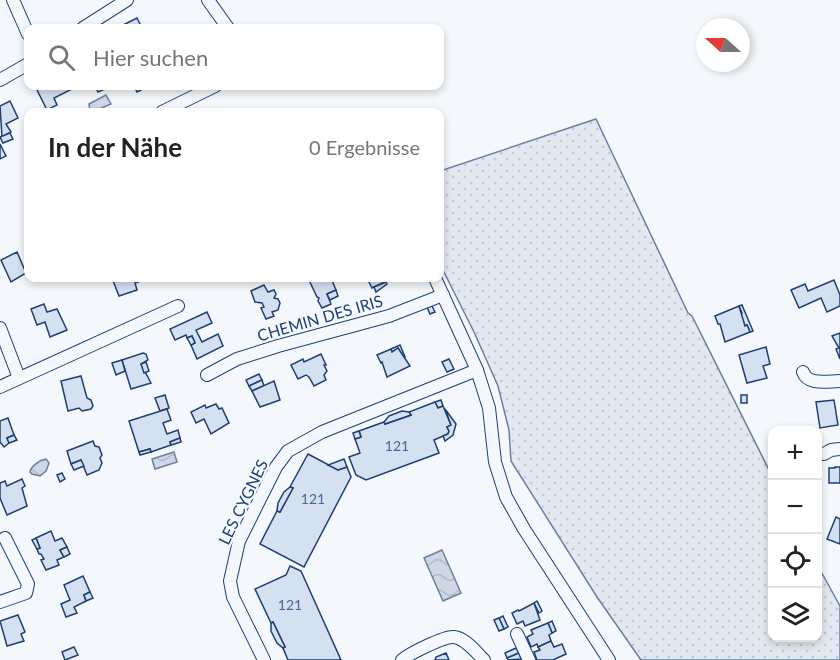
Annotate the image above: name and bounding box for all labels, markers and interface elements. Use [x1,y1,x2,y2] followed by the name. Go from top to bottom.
[696,18,750,72] north arrow
[24,24,444,90] search box
[45,41,78,74] icon: search
[93,44,208,71] text: Hier suchen
[48,131,182,163] text: In der Nähe
[309,135,420,159] text: 0 Ergebnisse
[255,291,385,345] street label: CHEMIN DES IRIS
[768,426,822,642] map controls
[768,426,822,480] button: +
[385,437,409,454] house number: 121
[214,456,271,547] street label: LES CYGNES
[768,480,822,534] button: −
[301,490,325,507] house number: 121
[768,534,822,588] button: locate
[768,588,822,642] button: layers
[278,596,302,613] house number: 121

